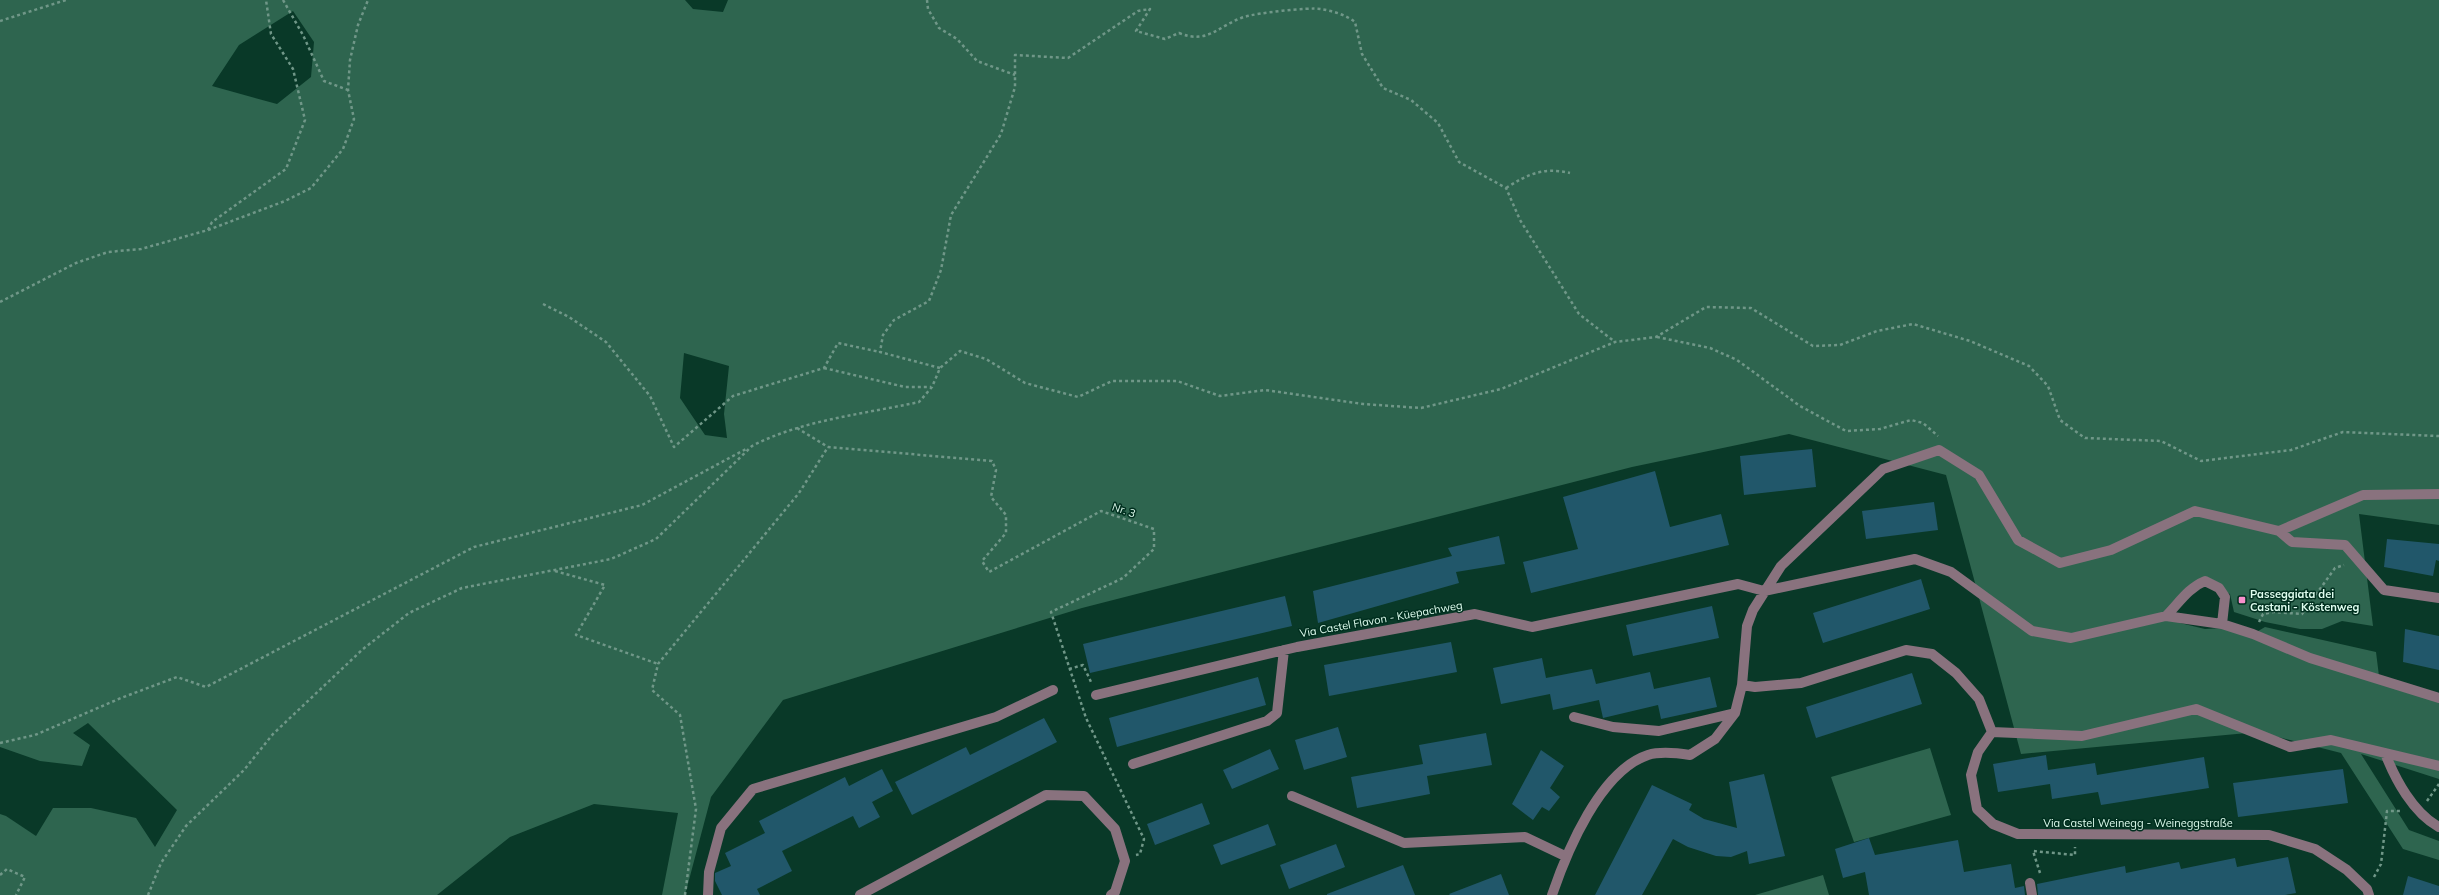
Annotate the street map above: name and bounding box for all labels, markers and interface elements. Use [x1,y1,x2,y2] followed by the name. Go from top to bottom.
[1110,499,1138,521] street label: Nr. 3
[2250,587,2359,614] place label: Passeggiata dei Castani - Köstenweg
[2237,595,2247,605] marker: Passeggiata dei Castani - Köstenweg
[1299,598,1463,640] street label: Via Castel Flavon - Küepachweg
[2043,816,2233,830] street label: Via Castel Weinegg - Weineggstraße

